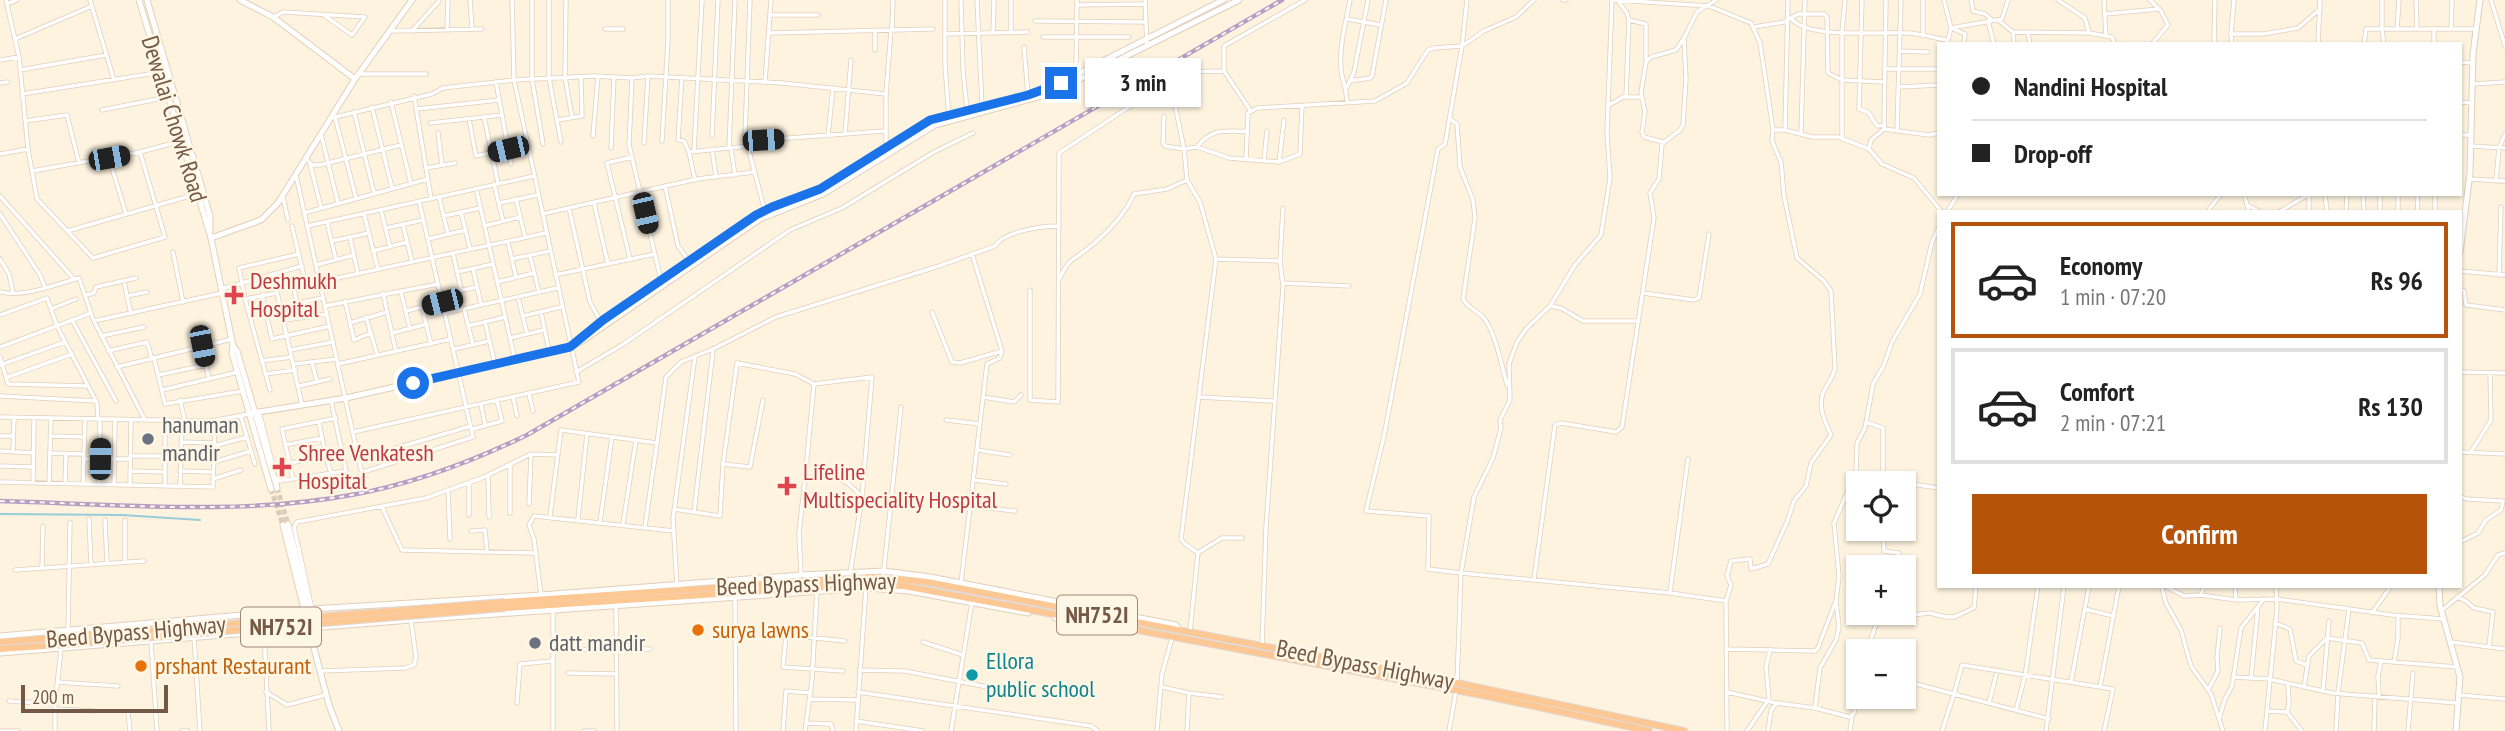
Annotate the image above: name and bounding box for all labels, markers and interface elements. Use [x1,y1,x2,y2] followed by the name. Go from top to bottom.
[134,32,214,206] street label: Dewalai Chowk Road
[1086,58,1201,108] callout: 3 min
[1045,67,1077,99] route end
[1120,68,1166,97] text: 3 min
[2014,70,2167,103] text: Nandini Hospital
[742,128,785,152] car
[486,134,531,164] car
[2014,137,2092,170] text: Drop-off
[87,144,132,172] car
[631,190,660,236] car
[1976,249,2039,312] icon: car
[2060,249,2142,282] text: Economy
[2371,264,2423,297] text: Rs 96
[250,265,337,324] place label: Deshmukh Hospital
[2060,282,2166,311] text: 1 min · 07:20
[224,285,244,305] marker: Deshmukh Hospital
[420,287,465,317] car
[188,323,217,369] car
[397,367,429,399] route start
[1976,375,2039,438] icon: car
[2060,375,2134,408] text: Comfort
[2358,390,2423,423] text: Rs 130
[2060,408,2166,437] text: 2 min · 07:21
[162,409,239,468] place label: hanuman mandir
[140,431,156,447] marker: hanuman mandir
[298,437,434,496] place label: Shree Venkatesh Hospital
[90,438,111,480] car
[803,456,998,515] place label: Lifeline Multispeciality Hospital
[272,457,292,477] marker: Shree Venkatesh Hospital
[1846,471,1916,709] map controls
[1846,471,1916,541] button: locate
[777,476,797,496] marker: Lifeline Multispeciality Hospital
[1972,494,2427,574] button: Confirm
[1846,555,1916,625] button: +
[716,565,896,602] street label: Beed Bypass Highway
[1057,596,1137,635] road number: NH752I
[45,608,227,655] street label: Beed Bypass Highway
[241,608,321,646] road number: NH752I
[712,614,809,645] place label: surya lawns
[690,622,706,638] marker: surya lawns
[549,627,646,658] place label: datt mandir
[1274,632,1456,697] street label: Beed Bypass Highway
[527,635,543,651] marker: datt mandir
[1846,639,1916,709] button: −
[986,645,1095,704] place label: Ellora public school
[155,650,311,681] place label: prshant Restaurant
[133,658,149,674] marker: prshant Restaurant
[964,667,980,683] marker: Ellora public school
[21,682,168,714] scale bar
[32,685,74,709] text: 200 m

